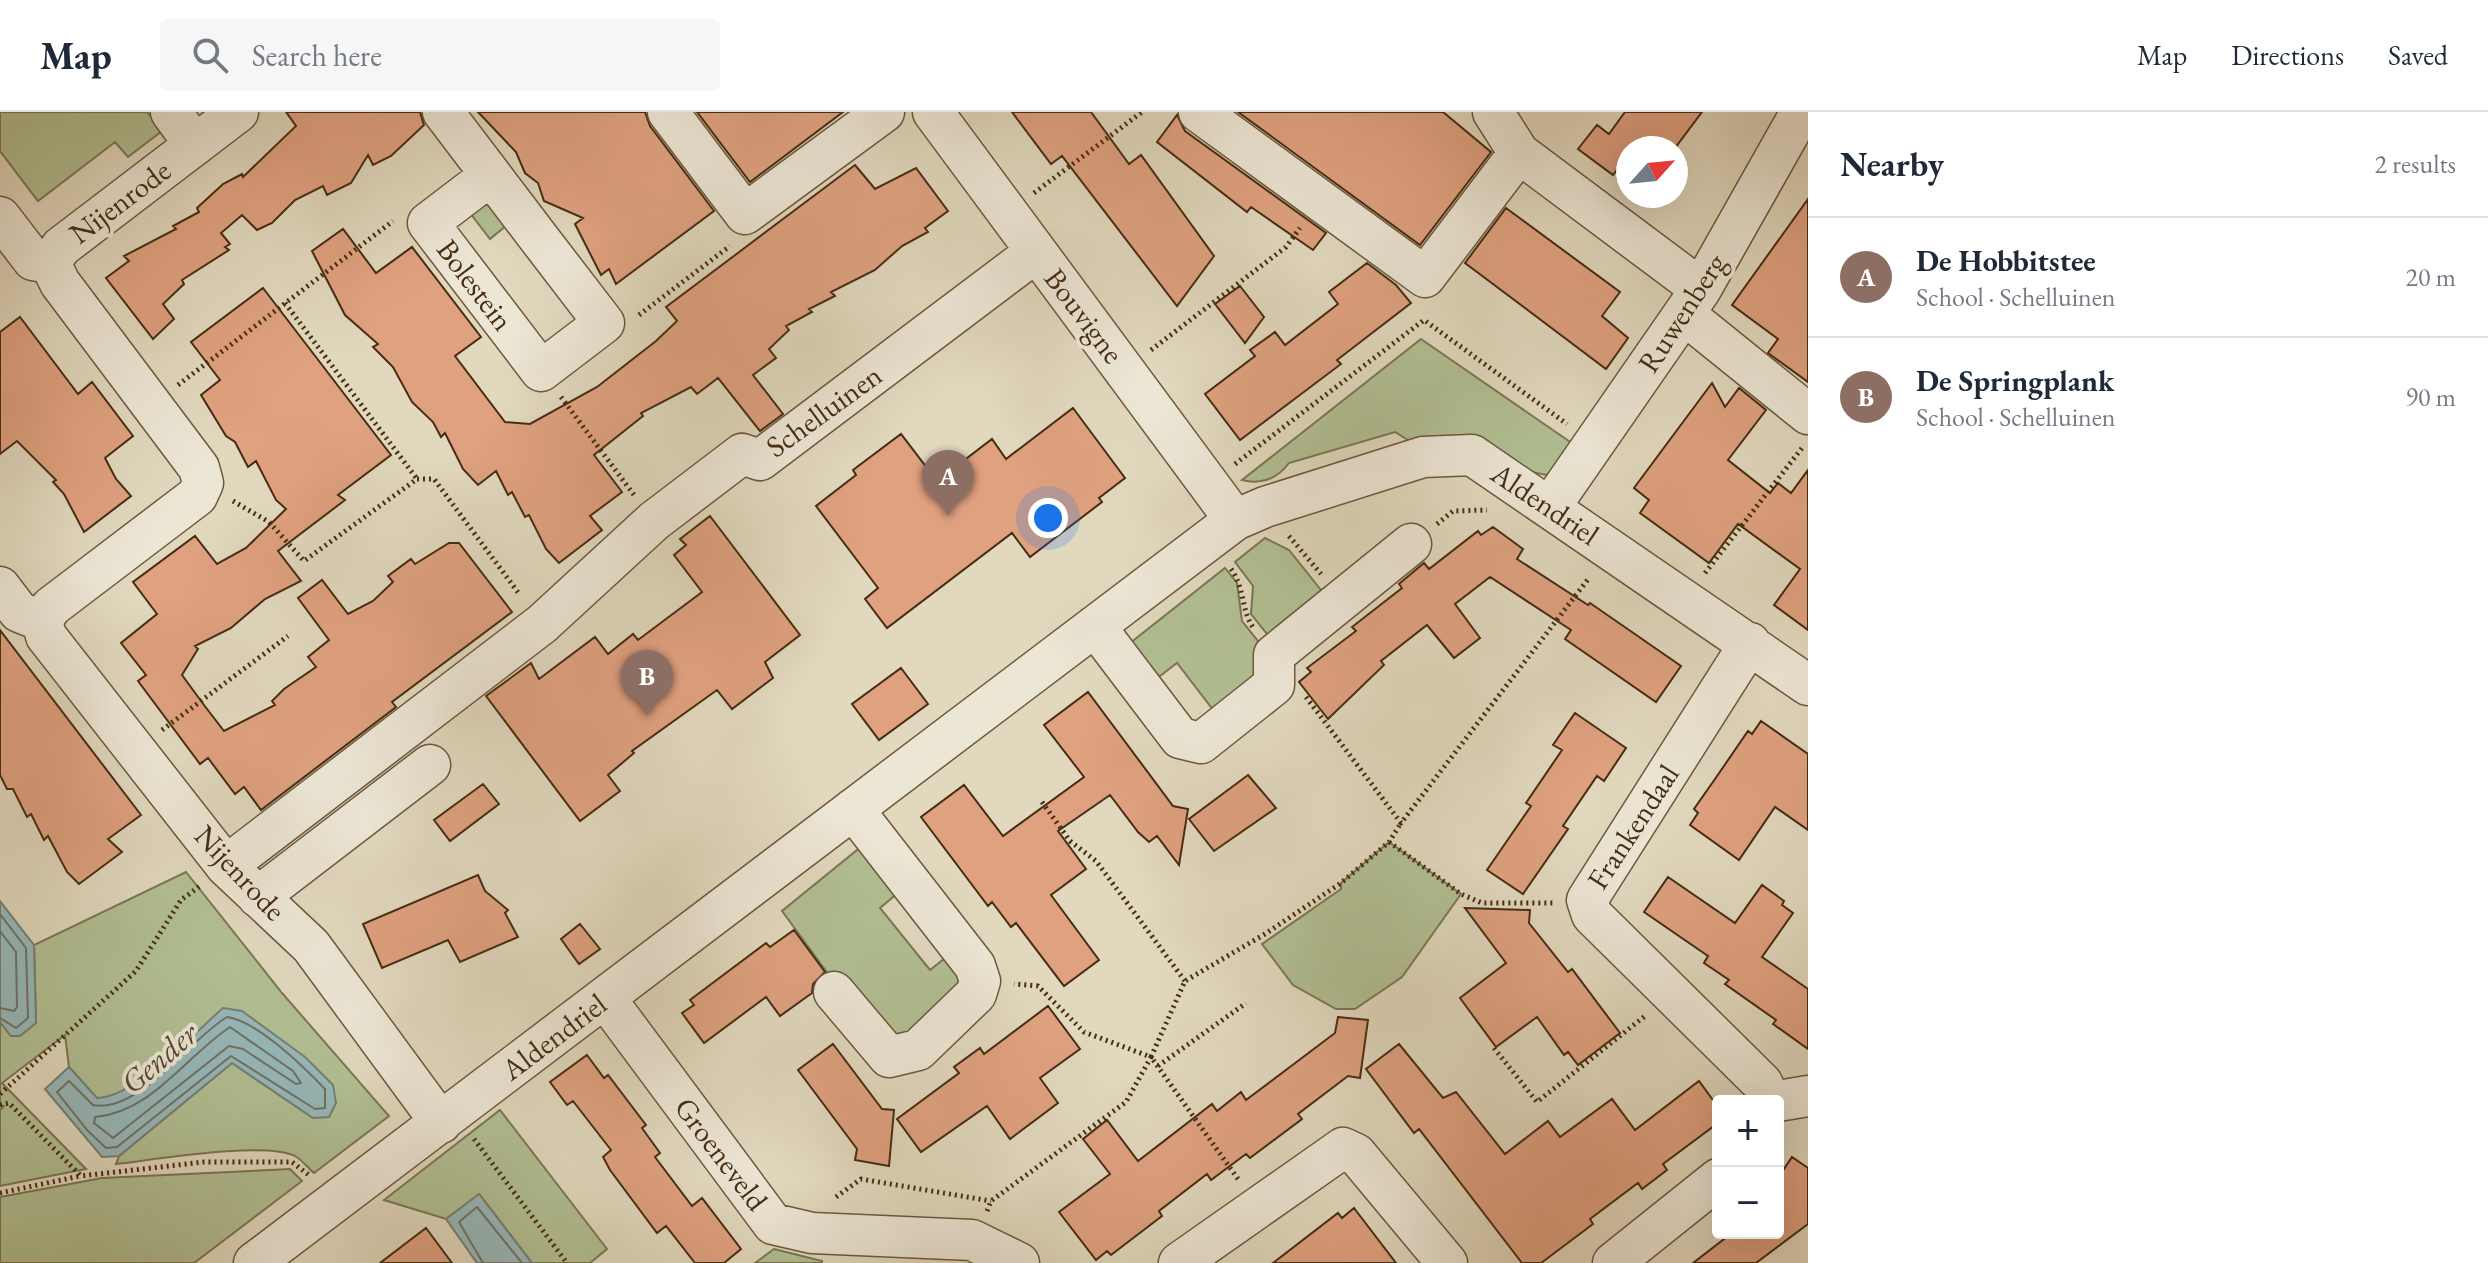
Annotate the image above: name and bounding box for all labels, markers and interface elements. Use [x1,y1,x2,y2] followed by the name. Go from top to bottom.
[160,19,720,91] search box
[40,31,112,80] text: Map
[188,33,232,77] icon: search
[252,36,382,75] text: Search here
[2137,37,2187,73] text: Map
[2231,37,2344,73] text: Directions
[2388,37,2448,73] text: Saved
[1616,136,1688,208] north arrow
[1840,142,1944,186] text: Nearby
[2375,147,2456,181] text: 2 results
[61,151,178,252] street label: Nijenrode
[428,231,523,338] street label: Bolestein
[1916,241,2096,280] text: De Hobbitstee
[1629,245,1735,380] street label: Ruwenberg
[1036,260,1133,371] street label: Bouvigne
[1857,260,1875,294] text: A
[2406,260,2456,294] text: 20 m
[1916,280,2116,314] text: School · Schelluinen
[758,355,890,466] street label: Schelluinen
[1916,361,2114,400] text: De Springplank
[1858,380,1874,414] text: B
[2406,380,2456,414] text: 90 m
[1916,400,2116,434] text: School · Schelluinen
[922,450,974,516] pin: A
[1483,453,1607,554] street label: Aldendriel
[1028,498,1068,538] your location
[621,650,673,716] pin: B
[1578,757,1687,897] street label: Frankendaal
[186,817,295,929] street label: Nijenrode
[492,984,614,1090] street label: Aldendriel
[112,1012,208,1103] water label: Gender
[666,1089,777,1219] street label: Groeneveld
[1712,1095,1784,1239] map controls
[1712,1095,1784,1167] button: +
[1712,1167,1784,1239] button: −

